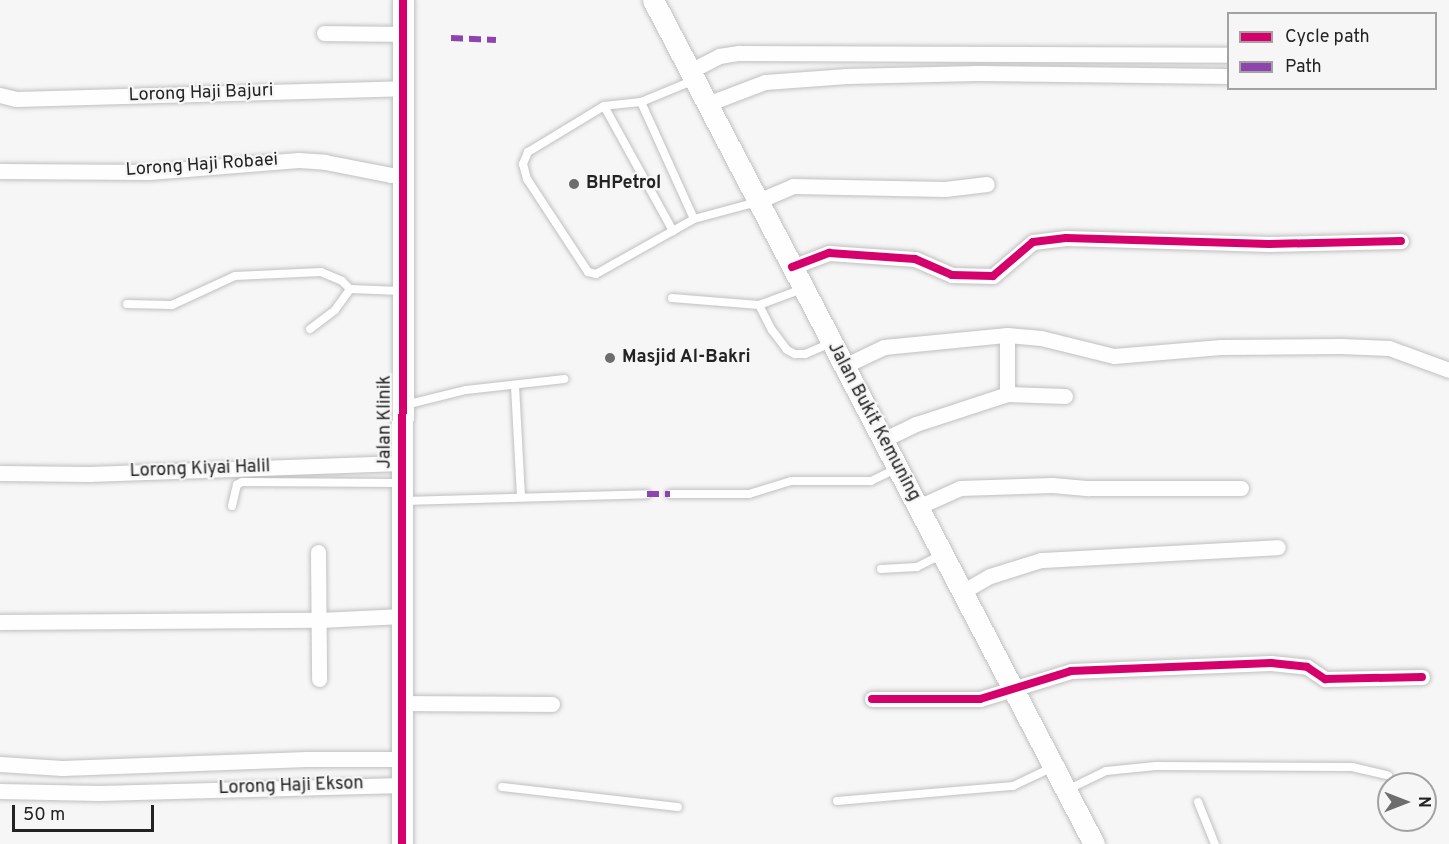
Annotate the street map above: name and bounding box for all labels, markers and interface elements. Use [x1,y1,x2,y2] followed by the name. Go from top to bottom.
[1227,12,1437,90] legend
[1285,26,1370,49] text: Cycle path
[1285,56,1322,79] text: Path
[128,81,274,107] street label: Lorong Haji Bajuri
[125,150,279,182] street label: Lorong Haji Robaei
[586,173,661,195] place label: BHPetrol
[567,177,581,191] marker: BHPetrol
[822,339,924,505] street label: Jalan Bukit Kemuning
[622,347,751,369] place label: Masjid Al-Bakri
[603,351,617,365] marker: Masjid Al-Bakri
[375,375,397,469] street label: Jalan Klinik
[129,457,271,483] street label: Lorong Kiyai Halil
[1377,772,1437,832] north arrow
[218,774,364,800] street label: Lorong Haji Ekson
[15,793,158,831] scale bar
[1413,796,1433,808] text: N
[23,804,65,827] text: 50 m

